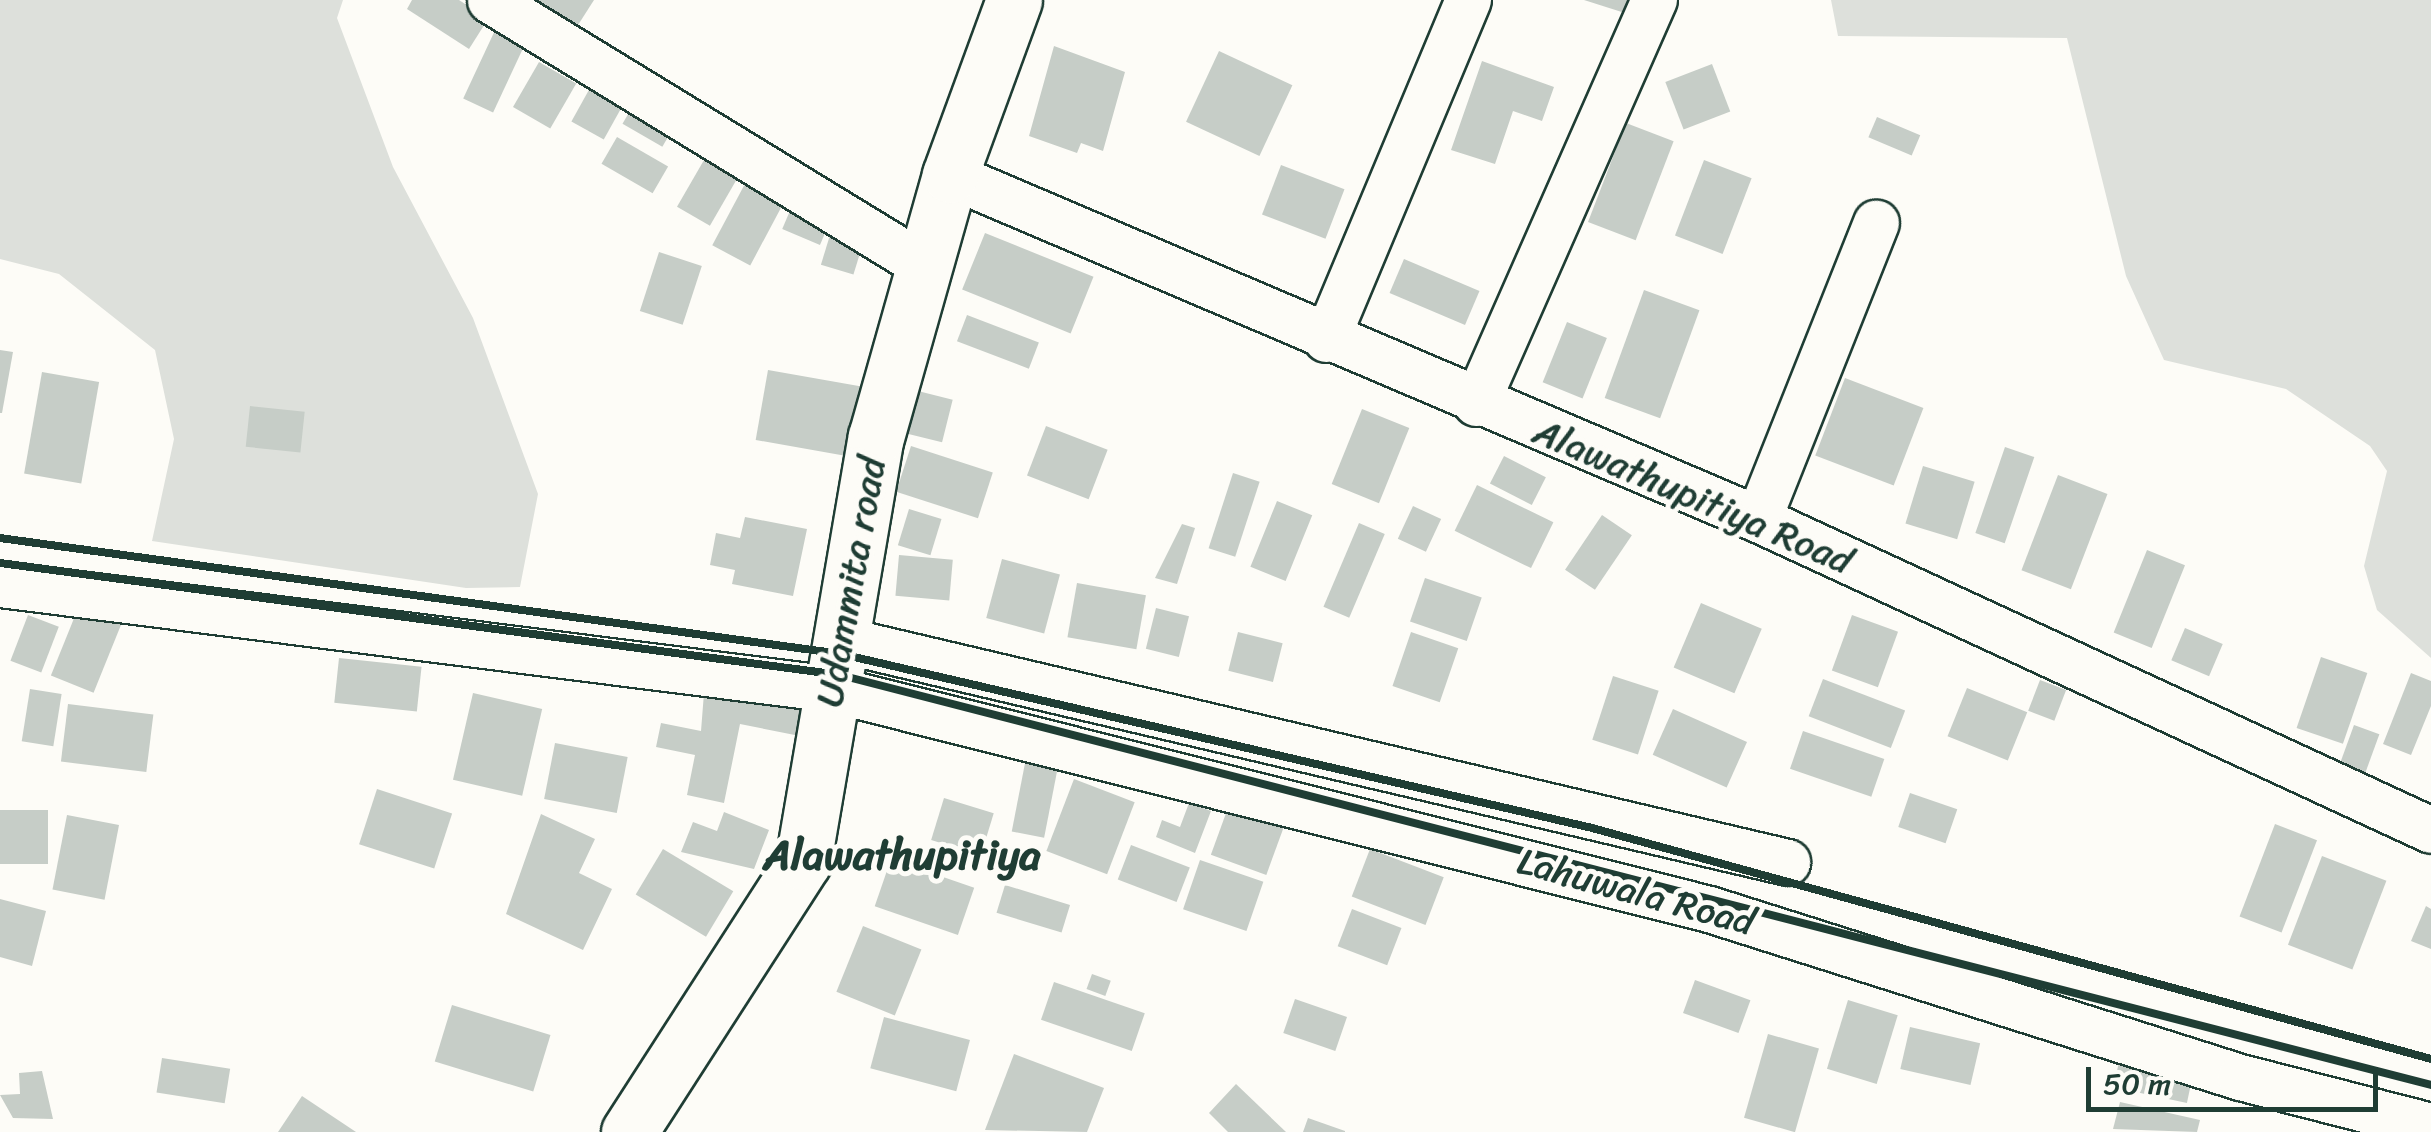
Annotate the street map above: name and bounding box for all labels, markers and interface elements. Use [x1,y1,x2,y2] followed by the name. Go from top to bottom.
[1527,408,1859,584] street label: Alawathupitiya Road
[807,454,895,710] street label: Udammita road
[763,830,1041,880] district label: Alawathupitiya
[1512,838,1760,946] street label: Lahuwala Road
[2091,1047,2384,1109] scale bar
[2103,1057,2171,1111] text: 50 m

